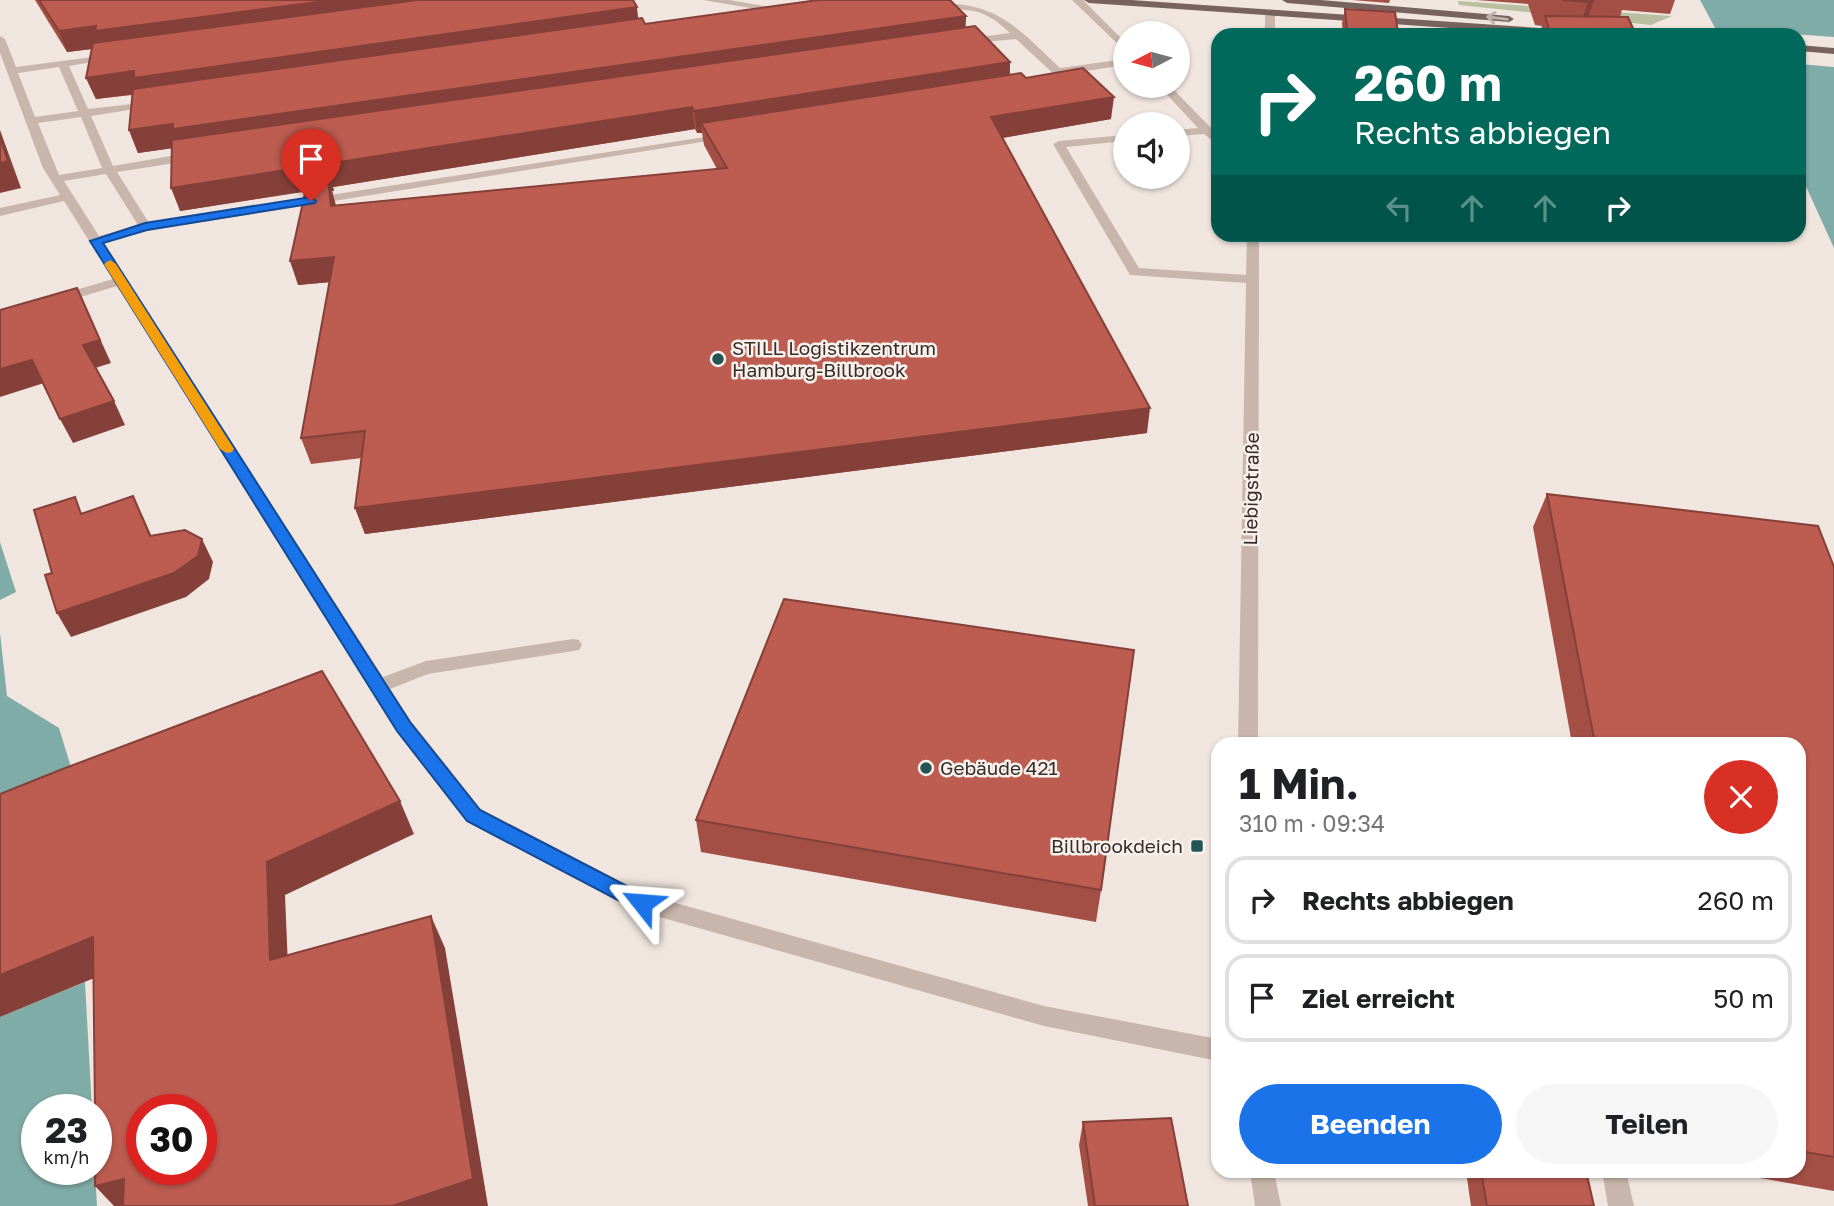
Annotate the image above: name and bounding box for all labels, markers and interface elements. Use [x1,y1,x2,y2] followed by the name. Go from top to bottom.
[1486,11,1509,24] one-way arrow
[1113,21,1190,98] north arrow
[1113,21,1190,189] map controls
[1354,53,1502,112] text: 260 m
[1239,56,1330,147] icon: right
[1113,112,1190,189] button: sound
[1354,113,1611,151] text: Rechts abbiegen
[281,129,341,201] pin
[292,140,330,178] icon: arrive
[1380,189,1418,227] icon: left
[1453,189,1491,227] icon: ahead
[1526,189,1564,227] icon: ahead
[1599,189,1637,227] icon: right
[732,336,936,381] place label: STILL Logistikzentrum Hamburg-Billbrook
[710,351,726,367] marker: STILL Logistikzentrum Hamburg-Billbrook
[1238,432,1263,546] street label: Liebigstraße
[940,756,1058,779] place label: Gebäude 421
[1239,758,1359,808] text: 1 Min.
[918,760,934,776] marker: Gebäude 421
[1704,760,1778,834] button: close
[1239,809,1385,837] text: 310 m · 09:34
[1051,834,1183,857] place label: Billbrookdeich
[1189,838,1205,854] marker: Billbrookdeich
[605,866,679,940] position arrow
[1243,881,1281,919] icon: right
[1302,885,1514,916] text: Rechts abbiegen
[1698,885,1774,916] text: 260 m
[1243,979,1281,1017] icon: arrive
[1302,983,1455,1014] text: Ziel erreicht
[1713,983,1774,1014] text: 50 m
[1239,1084,1502,1164] button: Beenden
[1516,1084,1778,1164] button: Teilen
[126,1094,217,1185] speed limit sign: 30
[45,1109,88,1151] text: 23
[44,1146,89,1168] text: km/h

